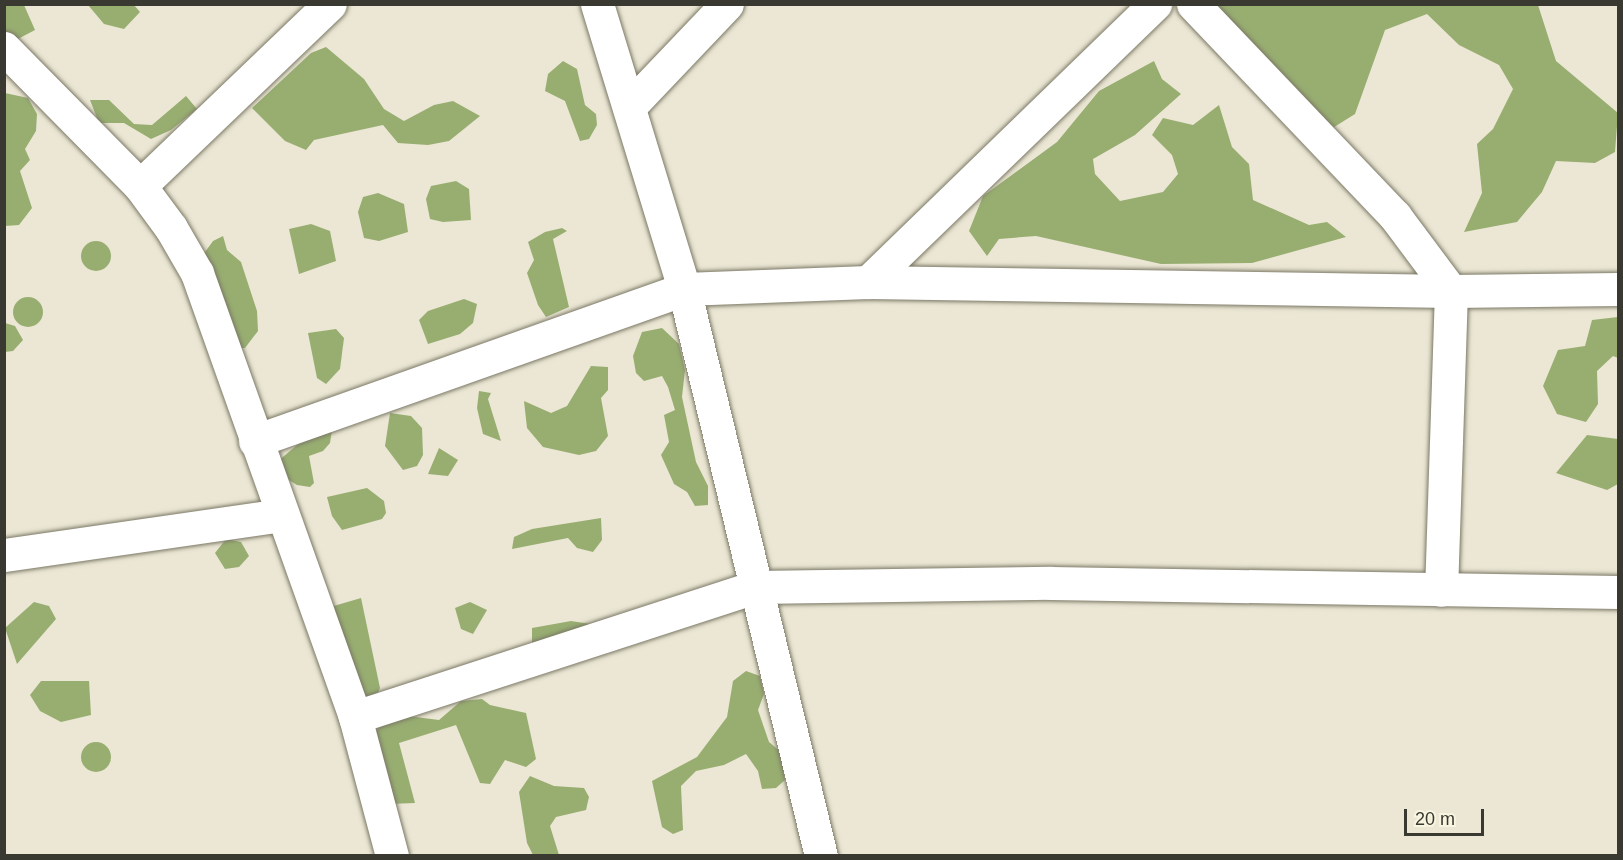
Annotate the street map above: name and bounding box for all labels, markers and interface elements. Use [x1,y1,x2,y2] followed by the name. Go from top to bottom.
[1407,797,1486,835] scale bar
[1415,809,1455,829] text: 20 m

